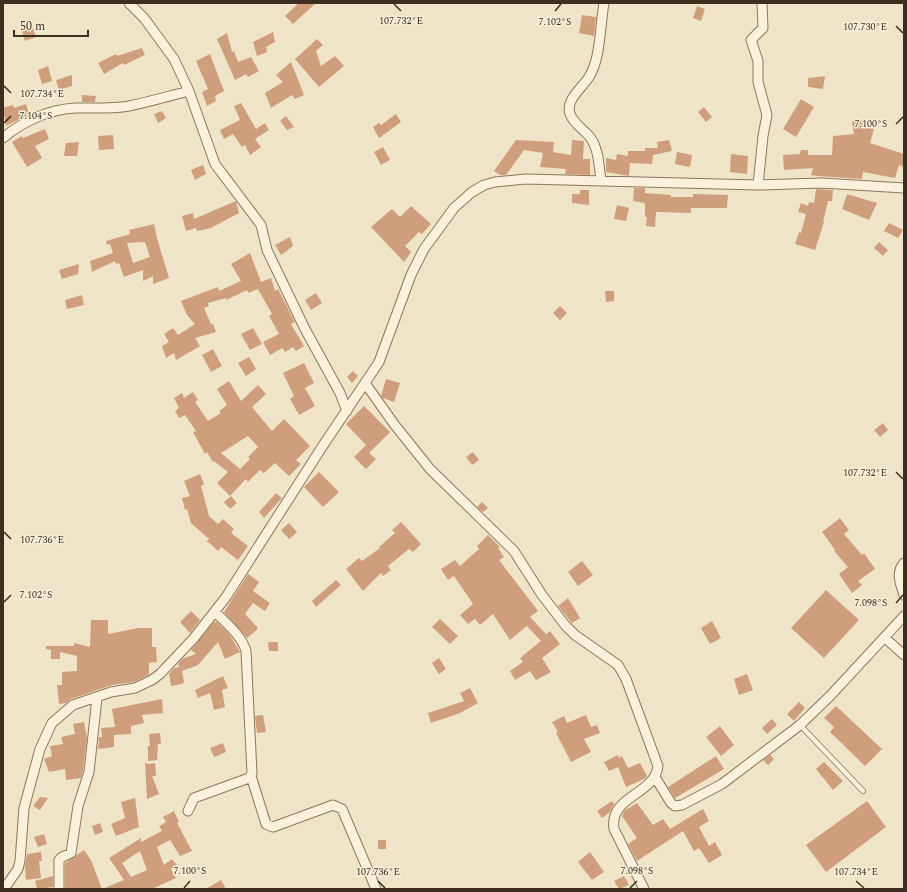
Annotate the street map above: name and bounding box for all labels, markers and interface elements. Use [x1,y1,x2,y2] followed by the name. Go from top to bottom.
[14,12,88,38] scale bar
[379,13,423,29] text: 107.732°E
[539,14,571,30] text: 7.102°S
[20,17,45,36] text: 50 m
[843,19,887,35] text: 107.730°E
[20,86,64,102] text: 107.734°E
[20,108,52,124] text: 7.104°S
[855,116,887,132] text: 7.100°S
[843,465,887,481] text: 107.732°E
[20,532,64,548] text: 107.736°E
[20,587,52,603] text: 7.102°S
[855,595,887,611] text: 7.098°S
[174,863,206,879] text: 7.100°S
[621,863,653,879] text: 7.098°S
[356,864,400,880] text: 107.736°E
[834,864,878,880] text: 107.734°E

